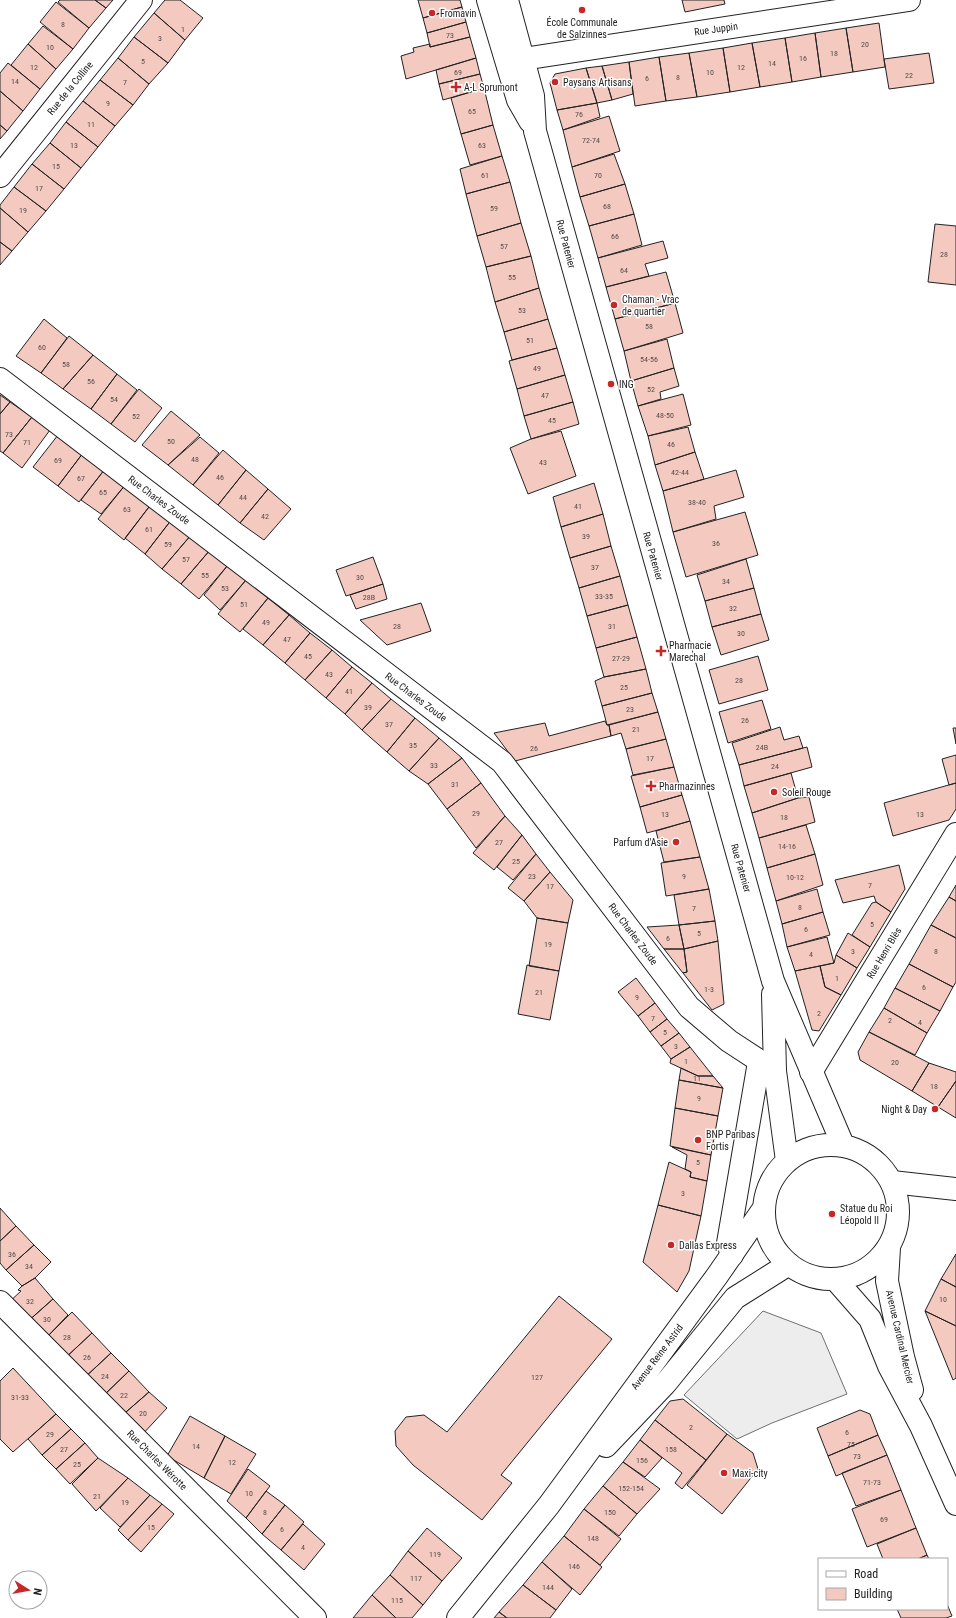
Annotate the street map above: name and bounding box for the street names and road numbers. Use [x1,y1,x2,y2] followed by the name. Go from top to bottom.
[694,20,739,37] street label: Rue Juppin
[45,59,95,117] street label: Rue de la Colline
[554,218,578,270] street label: Rue Patenier
[126,473,192,527] street label: Rue Charles Zoude
[641,530,665,582] street label: Rue Patenier
[383,670,449,724] street label: Rue Charles Zoude
[729,842,753,894] street label: Rue Patenier
[606,901,660,967] street label: Rue Charles Zoude
[864,925,904,980] street label: Rue Henri Blès
[884,1289,916,1385] street label: Avenue Cardinal Mercier
[629,1322,685,1392] street label: Avenue Reine Astrid
[125,1428,189,1492] street label: Rue Charles Wérotte

